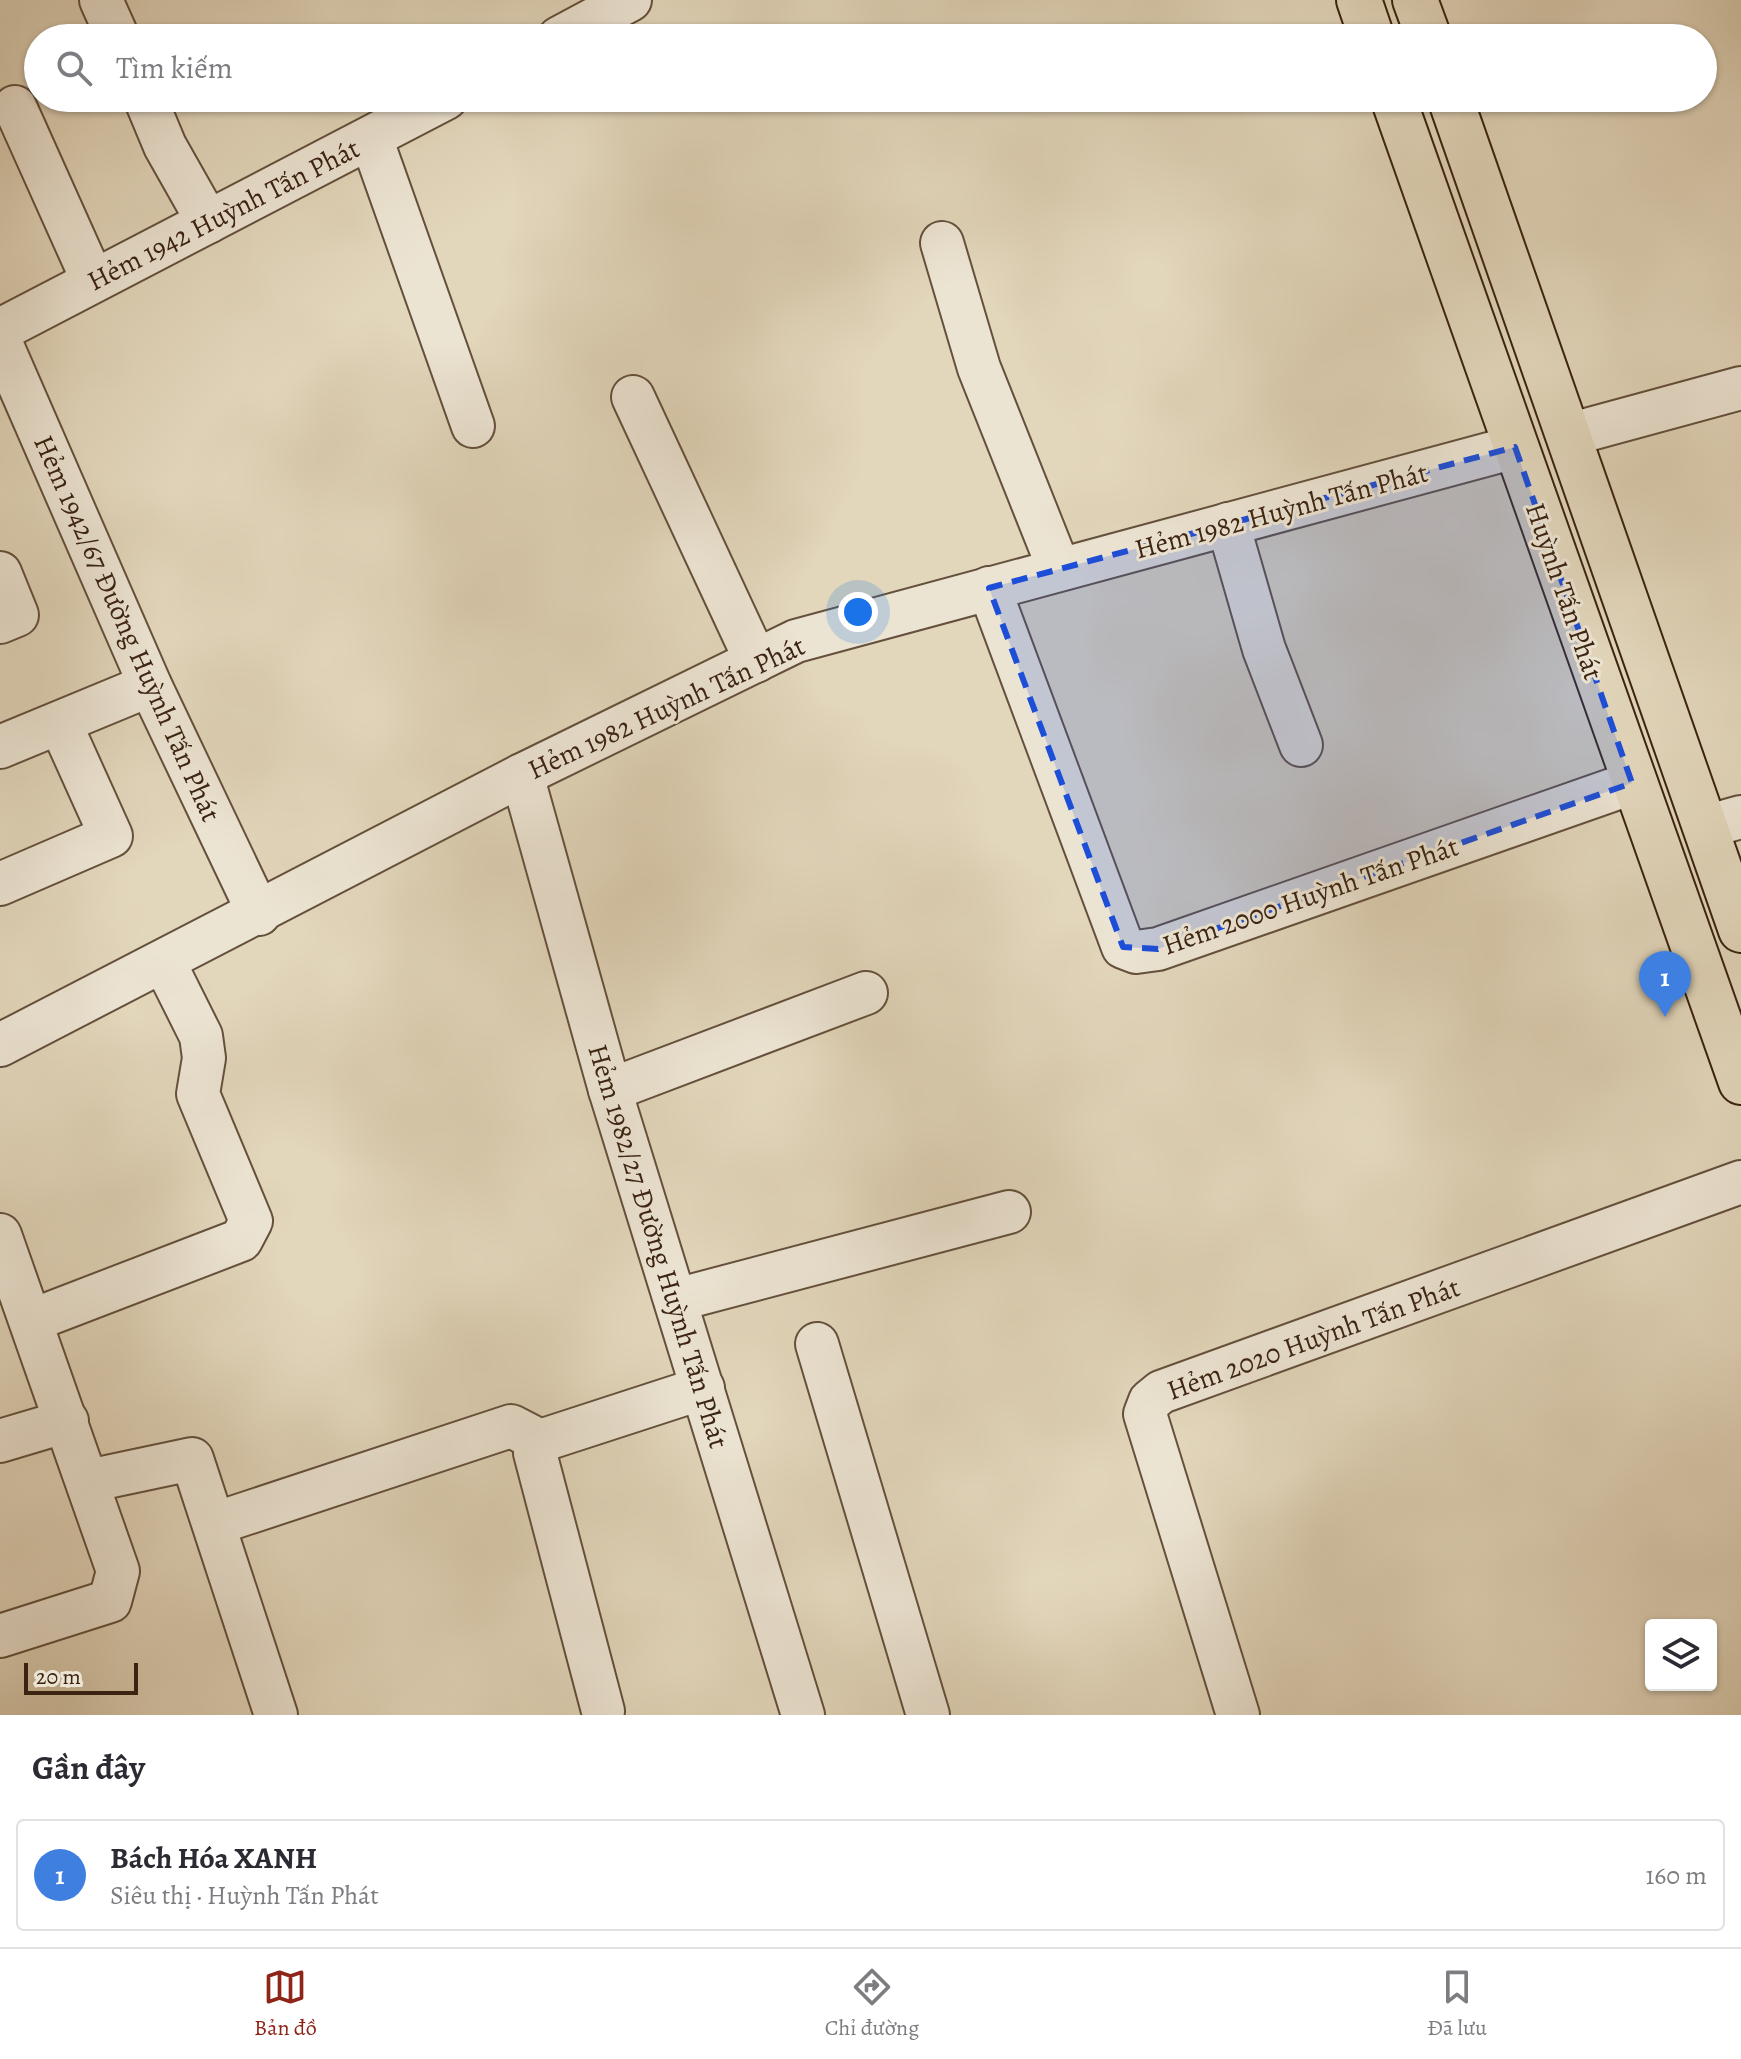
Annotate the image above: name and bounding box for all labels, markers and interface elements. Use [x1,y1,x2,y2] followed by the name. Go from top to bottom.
[24,24,1717,112] search box
[52,46,96,90] icon: search
[116,48,233,88] text: Tìm kiếm
[81,130,366,300] street label: Hẻm 1942 Huỳnh Tấn Phát
[24,429,230,828] street label: Hẻm 1942/67 Đường Huỳnh Tấn Phát
[1131,454,1432,568] street label: Hẻm 1982 Huỳnh Tấn Phát
[1516,498,1612,685] street label: Huỳnh Tấn Phát
[838,592,878,632] your location
[522,627,811,789] street label: Hẻm 1982 Huỳnh Tấn Phát
[1157,827,1463,964] street label: Hẻm 2000 Huỳnh Tấn Phát
[1639,951,1691,1017] pin: 1
[578,1040,738,1453] street label: Hẻm 1982/27 Đường Huỳnh Tấn Phát
[1162,1268,1465,1410] street label: Hẻm 2020 Huỳnh Tấn Phát
[1645,1619,1717,1691] map controls
[1645,1619,1717,1691] button: layers
[24,1659,138,1695] scale bar
[36,1662,81,1692] text: 20 m
[32,1744,145,1791] text: Gần đây
[110,1838,317,1878] text: Bách Hóa XANH
[55,1858,65,1893] text: 1
[1645,1858,1707,1893] text: 160 m
[110,1878,379,1913] text: Siêu thị · Huỳnh Tấn Phát
[254,1965,317,2043] tab: Bản đồ
[825,1965,919,2043] tab: Chỉ đường
[1427,1965,1487,2043] tab: Đã lưu

